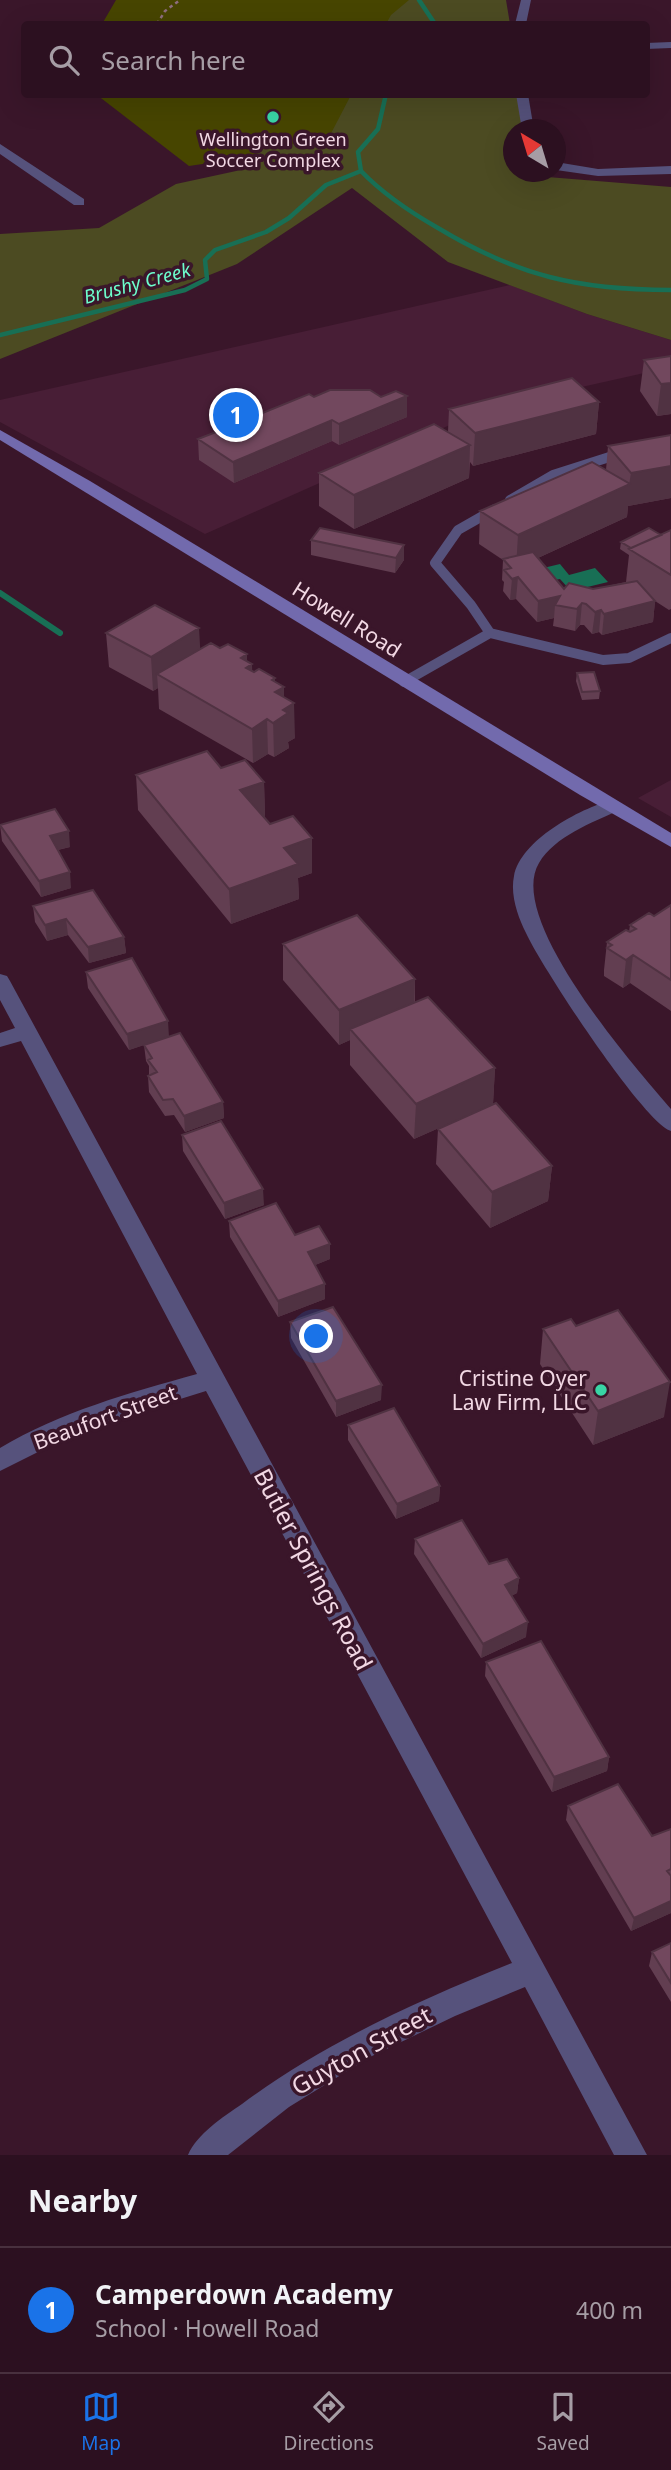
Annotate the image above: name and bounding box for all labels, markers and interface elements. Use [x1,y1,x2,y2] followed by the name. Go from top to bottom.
[21,21,650,98] search box
[45,41,83,79] icon: search
[101,42,246,78] text: Search here
[265,109,281,125] marker: Wellington Green Soccer Complex
[503,119,566,182] north arrow
[199,127,347,172] place label: Wellington Green Soccer Complex
[81,256,194,310] water label: Brushy Creek
[213,389,259,441] pin: 1
[287,575,407,663] street label: Howell Road
[299,1319,333,1353] your location
[452,1364,587,1416] place label: Cristine Oyer Law Firm, LLC
[29,1378,181,1456] street label: Beaufort Street
[593,1382,609,1398] marker: Cristine Oyer Law Firm, LLC
[247,1462,381,1676] street label: Butler Springs Road
[285,1998,437,2102] street label: Guyton Street
[28,2180,137,2221] text: Nearby
[95,2276,393,2312] text: Camperdown Academy
[44,2294,58,2326] text: 1
[576,2294,643,2326] text: 400 m
[95,2312,319,2344] text: School · Howell Road
[81,2388,121,2456] tab: Map
[284,2388,374,2456] tab: Directions
[536,2388,590,2456] tab: Saved

